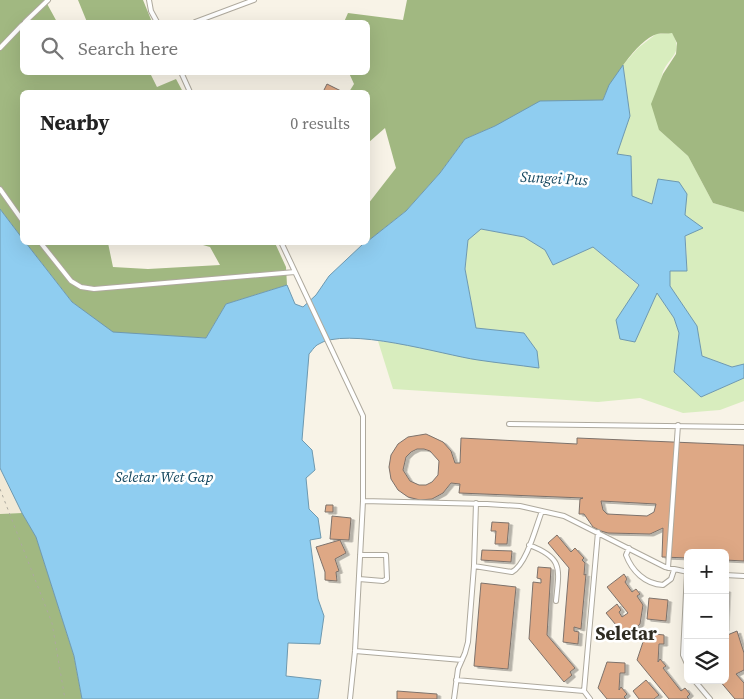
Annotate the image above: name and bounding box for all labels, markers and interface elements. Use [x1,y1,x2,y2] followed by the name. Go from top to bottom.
[20,20,370,75] search box
[38,34,66,62] icon: search
[78,35,178,61] text: Search here
[40,108,110,137] text: Nearby
[290,112,350,134] text: 0 results
[520,166,589,190] water label: Sungei Pus
[115,466,213,487] water label: Seletar Wet Gap
[684,549,729,684] map controls
[684,549,729,594] button: +
[684,594,729,639] button: −
[595,620,657,646] district label: Seletar
[684,639,729,684] button: layers

